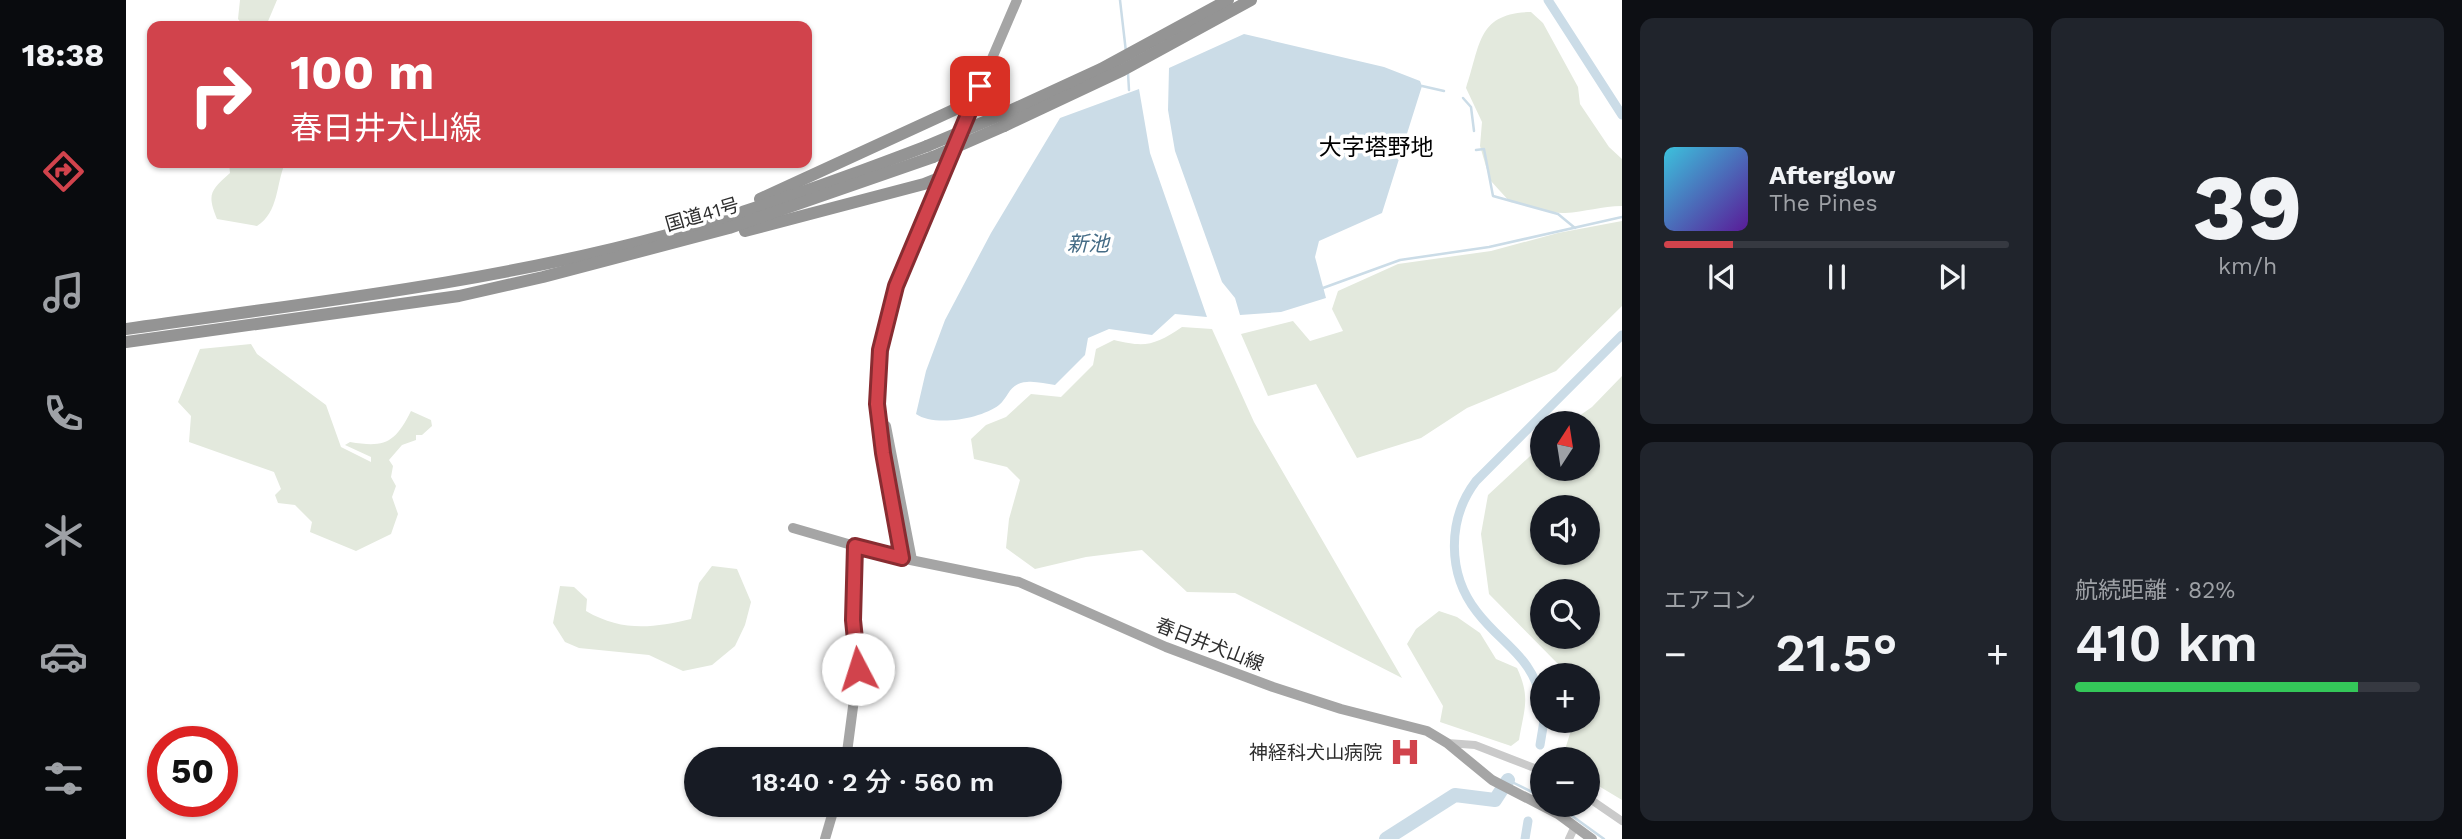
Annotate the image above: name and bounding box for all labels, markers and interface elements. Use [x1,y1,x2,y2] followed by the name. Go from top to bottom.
[22,36,104,74] text: 18:38
[290,43,434,101] text: 100 m
[175,49,266,140] icon: right
[950,56,1010,116] pin
[961,67,999,105] icon: arrive
[290,109,482,147] text: 春日井犬山線
[1319,134,1434,161] district label: 大字塔野地
[39,147,88,196] icon: directions
[2192,154,2303,261] text: 39
[1769,160,1895,190] text: Afterglow
[1769,190,1878,217] text: The Pines
[663,193,742,236] street label: 国道41号
[1067,231,1111,256] water label: 新池
[2218,253,2277,280] text: km/h
[1703,258,1741,296] icon: previous
[1818,258,1856,296] icon: pause
[1933,258,1971,296] icon: next
[39,268,88,317] icon: music
[39,389,88,438] icon: phone
[1530,411,1600,481] north arrow
[1530,411,1600,817] map controls
[1530,495,1600,565] button: sound
[39,511,88,560] icon: climate
[2075,577,2235,604] text: 航続距離 · 82%
[1530,579,1600,649] button: search
[1664,587,1756,614] text: エアコン
[1152,613,1267,676] street label: 春日井犬山線
[2075,613,2258,674] text: 410 km
[1775,623,1898,684] text: 21.5°
[39,632,88,681] icon: car
[821,632,895,706] position arrow
[1664,632,1687,676] text: −
[1986,632,2009,676] text: +
[1530,663,1600,733] button: +
[147,726,238,817] speed limit sign: 50
[1388,735,1422,769] hospital icon: 神経科犬山病院
[1249,741,1382,764] place label: 神経科犬山病院
[1530,747,1600,817] button: −
[39,754,88,803] icon: filters
[752,767,994,797] text: 18:40 · 2 分 · 560 m

